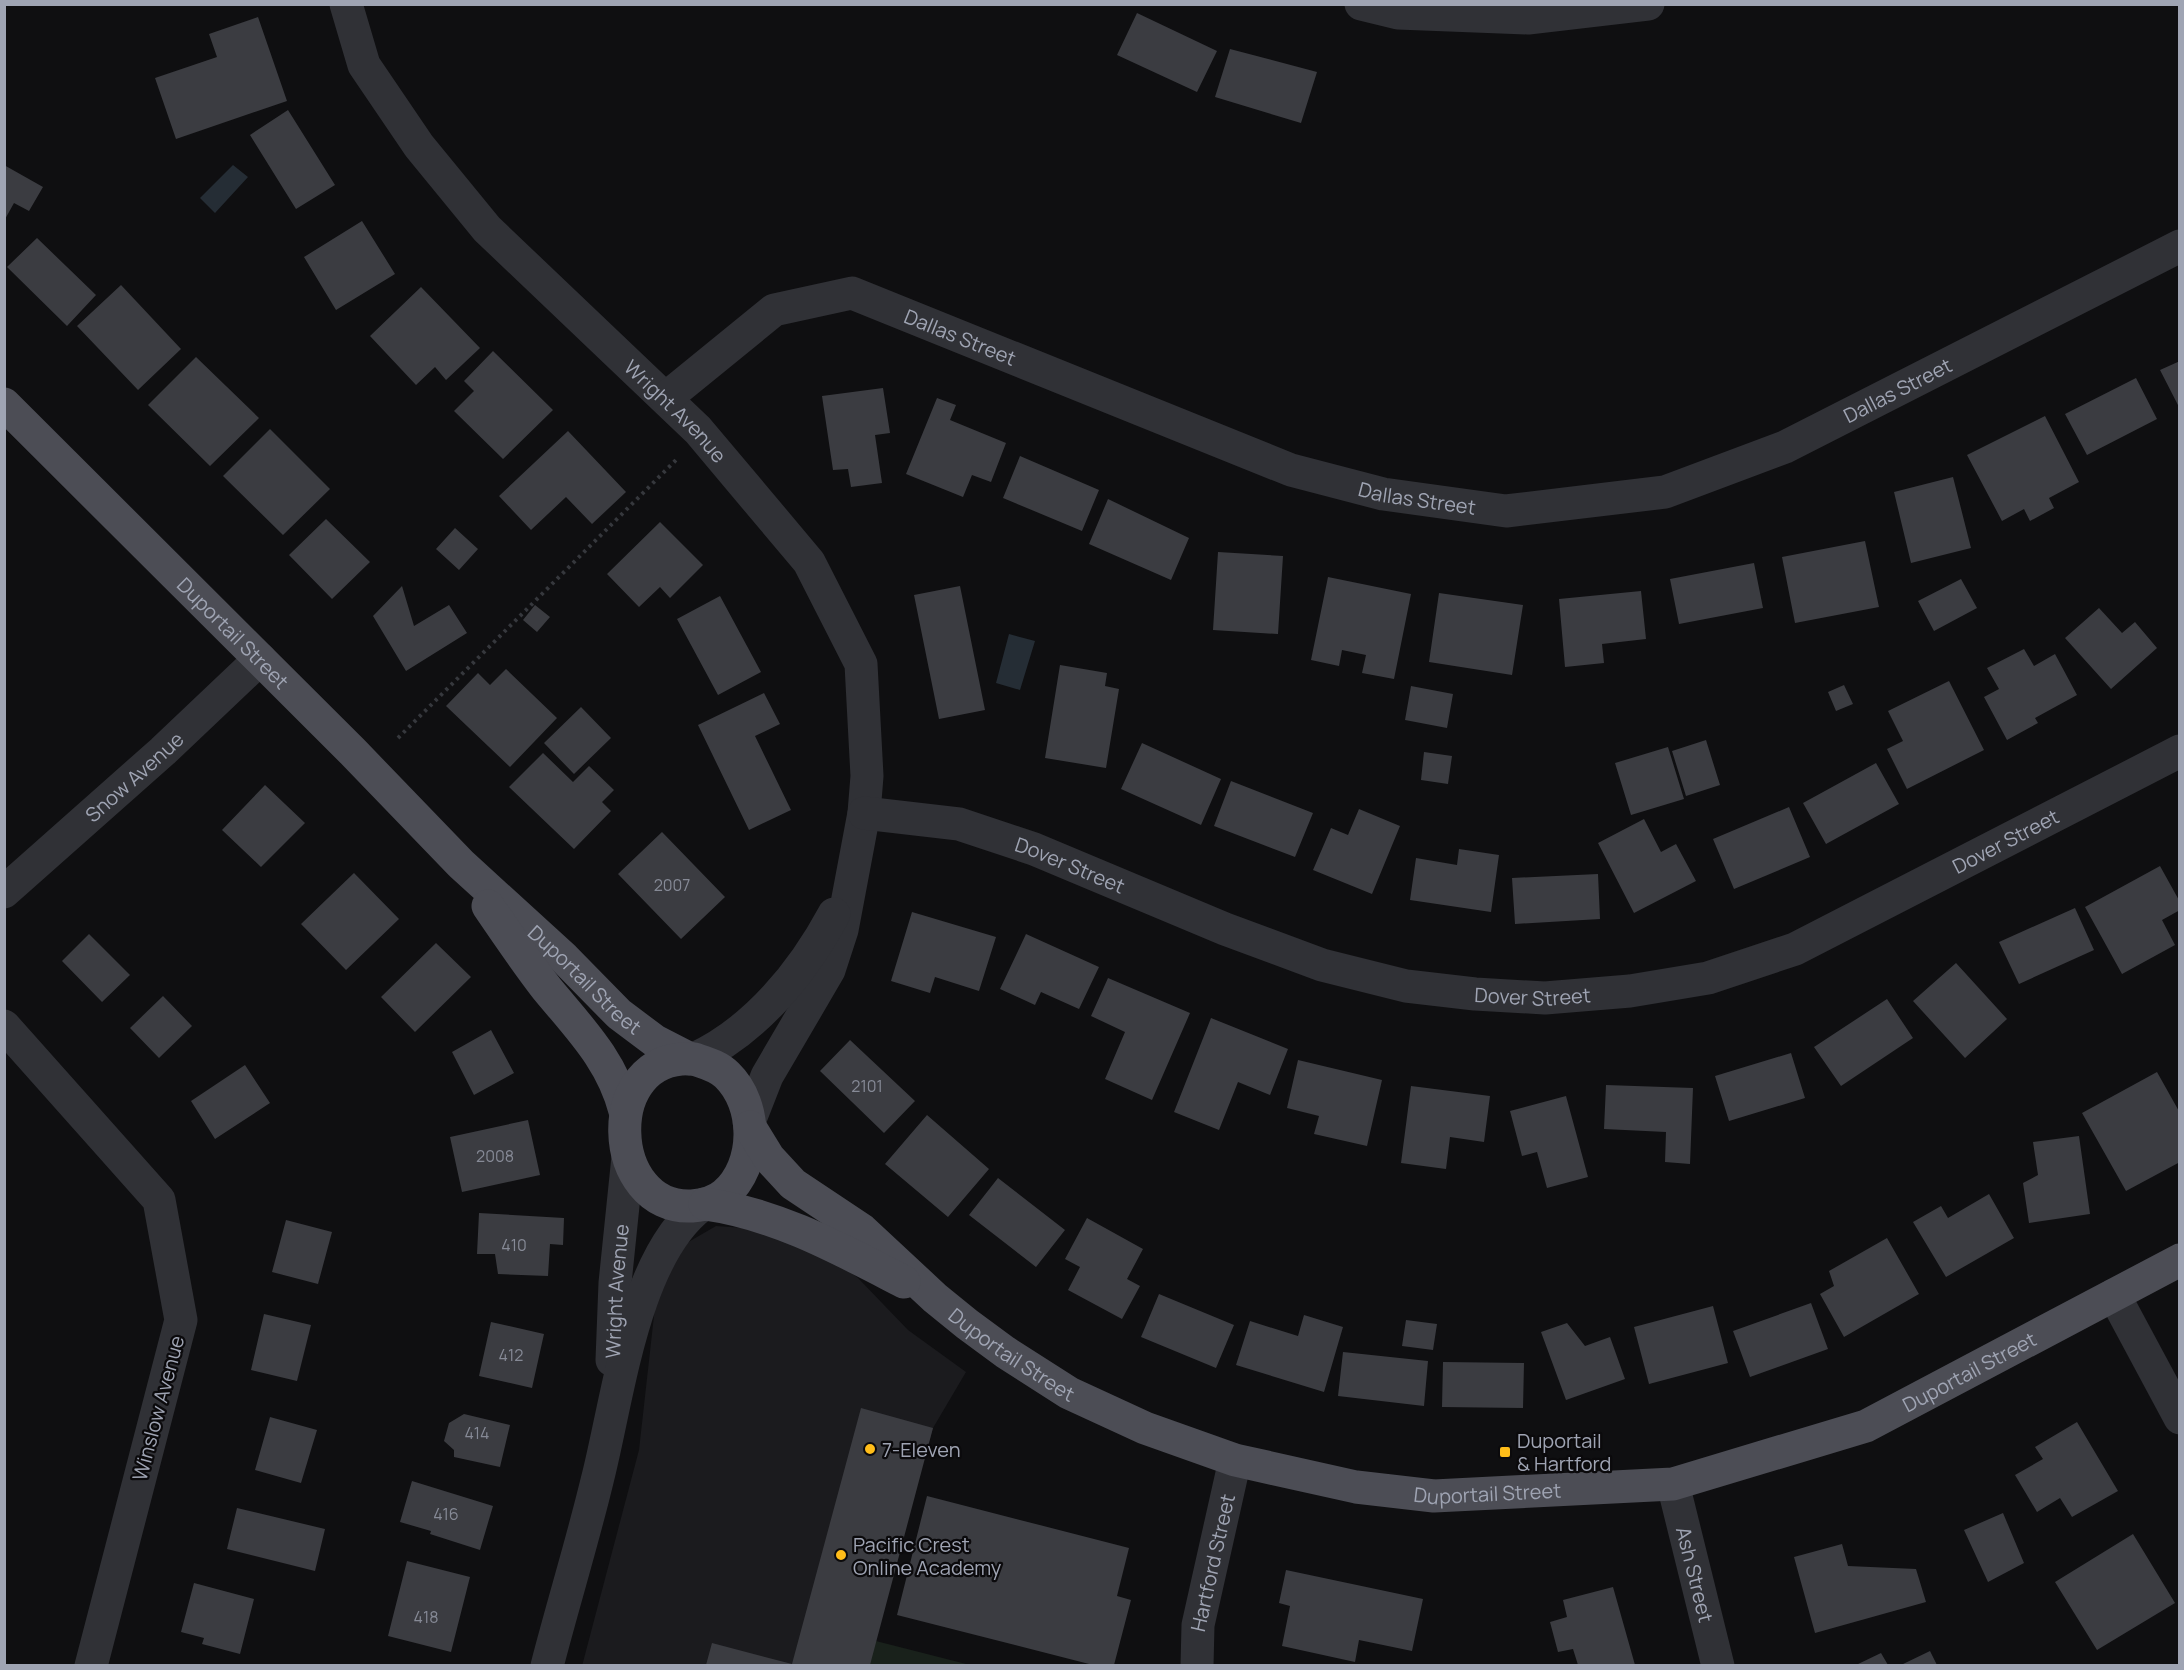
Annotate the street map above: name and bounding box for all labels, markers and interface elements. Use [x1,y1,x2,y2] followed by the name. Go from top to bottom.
[900,302,1020,371] street label: Dallas Street
[1838,351,1956,429] street label: Dallas Street
[619,354,733,468] street label: Wright Avenue
[1356,475,1478,520] street label: Dallas Street
[172,571,295,694] street label: Duportail Street
[79,725,189,828] street label: Snow Avenue
[1947,802,2063,879] street label: Dover Street
[1012,830,1129,899] street label: Dover Street
[654,874,690,896] house number: 2007
[523,919,647,1040] street label: Duportail Street
[1474,980,1592,1012] street label: Dover Street
[851,1075,883,1097] house number: 2101
[476,1145,514,1167] house number: 2008
[599,1223,635,1359] street label: Wright Avenue
[501,1234,527,1256] house number: 410
[943,1301,1079,1407] street label: Duportail Street
[1898,1325,2041,1418] street label: Duportail Street
[126,1332,190,1484] street label: Winslow Avenue
[499,1344,523,1366] house number: 412
[464,1422,490,1444] house number: 414
[1517,1427,1611,1477] place label: Duportail & Hartford
[882,1436,961,1463] place label: 7-Eleven
[863,1442,877,1456] marker: 7-Eleven
[1498,1445,1512,1459] marker: Duportail & Hartford
[1412,1476,1562,1510] street label: Duportail Street
[1183,1491,1241,1634] street label: Hartford Street
[433,1503,459,1525] house number: 416
[1670,1524,1720,1625] street label: Ash Street
[853,1531,1002,1581] place label: Pacific Crest Online Academy
[834,1548,848,1562] marker: Pacific Crest Online Academy
[414,1606,438,1628] house number: 418

